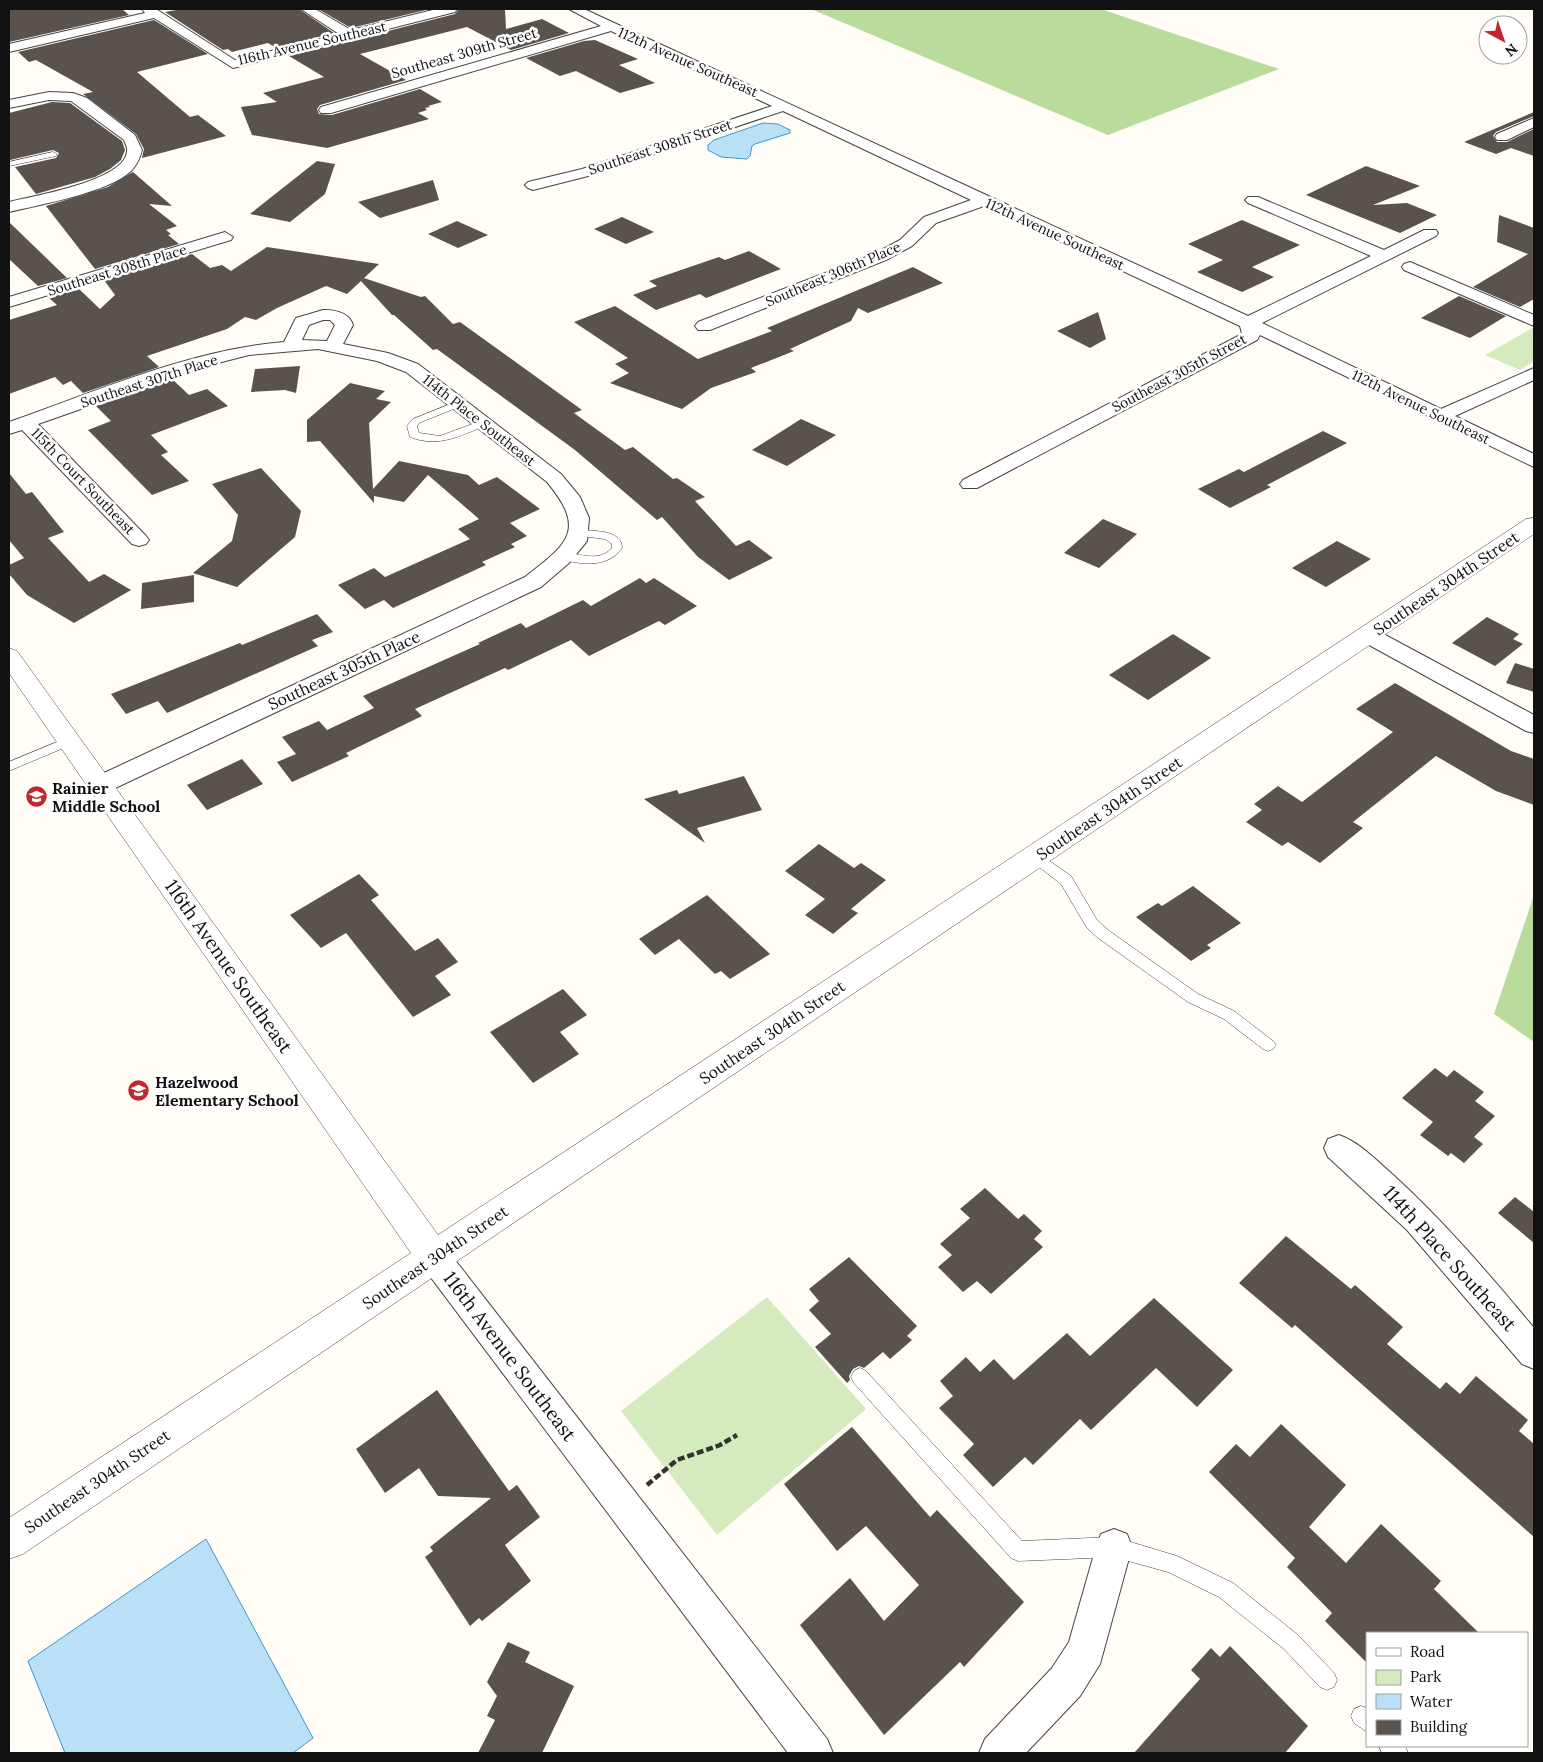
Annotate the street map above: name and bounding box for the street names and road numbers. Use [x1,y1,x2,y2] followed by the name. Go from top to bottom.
[236,17,389,69] street label: 116th Avenue Southeast
[389,23,539,82] street label: Southeast 309th Street
[615,23,761,101] street label: 112th Avenue Southeast
[586,115,735,179] street label: Southeast 308th Street
[983,194,1128,274] street label: 112th Avenue Southeast
[763,237,904,311] street label: Southeast 306th Place
[45,240,189,300] street label: Southeast 308th Place
[1109,330,1250,416] street label: Southeast 305th Street
[78,350,220,412] street label: Southeast 307th Place
[1349,366,1493,449] street label: 112th Avenue Southeast
[419,370,539,470] street label: 114th Place Southeast
[27,424,139,539] street label: 115th Court Southeast
[1369,526,1523,639] street label: Southeast 304th Street
[265,626,423,714] street label: Southeast 305th Place
[1032,751,1186,864] street label: Southeast 304th Street
[160,875,298,1058] street label: 116th Avenue Southeast
[695,975,849,1088] street label: Southeast 304th Street
[1378,1180,1522,1336] street label: 114th Place Southeast
[358,1200,512,1313] street label: Southeast 304th Street
[438,1266,582,1446] street label: 116th Avenue Southeast
[20,1424,174,1537] street label: Southeast 304th Street

